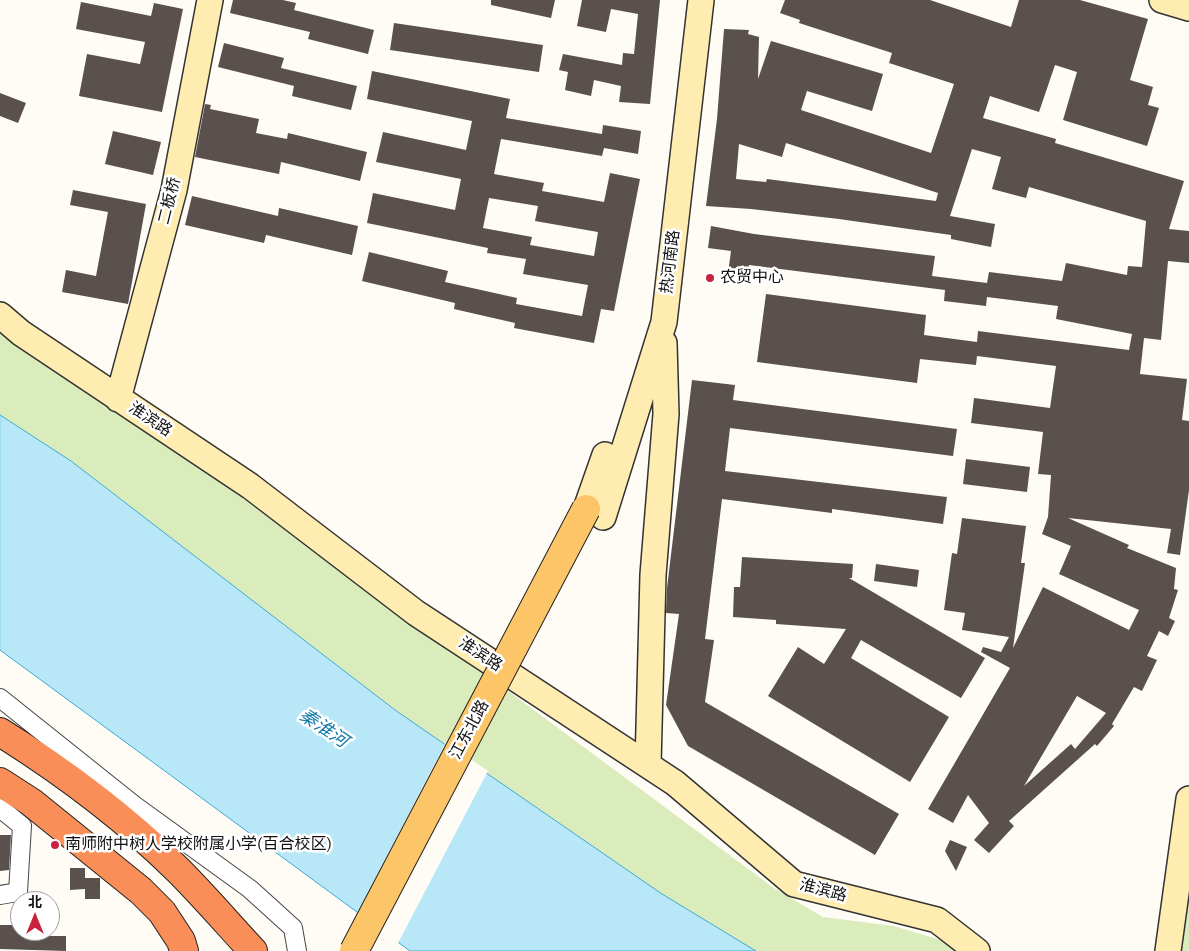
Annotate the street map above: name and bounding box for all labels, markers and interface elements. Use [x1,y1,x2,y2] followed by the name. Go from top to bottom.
[155,175,185,227] street label: 二板桥
[658,229,684,295] street label: 热河南路
[720,268,784,288] place label: 农贸中心
[704,272,716,284] marker: 农贸中心
[125,399,175,441] street label: 淮滨路
[455,634,505,676] street label: 淮滨路
[447,697,493,763] street label: 江东北路
[295,705,351,753] water label: 秦淮河
[65,835,332,855] place label: 南师附中树人学校附属小学(百合校区)
[49,839,61,851] marker: 南师附中树人学校附属小学(百合校区)
[797,876,849,906] street label: 淮滨路
[10,891,60,941] north arrow
[28,892,42,912] text: 北

